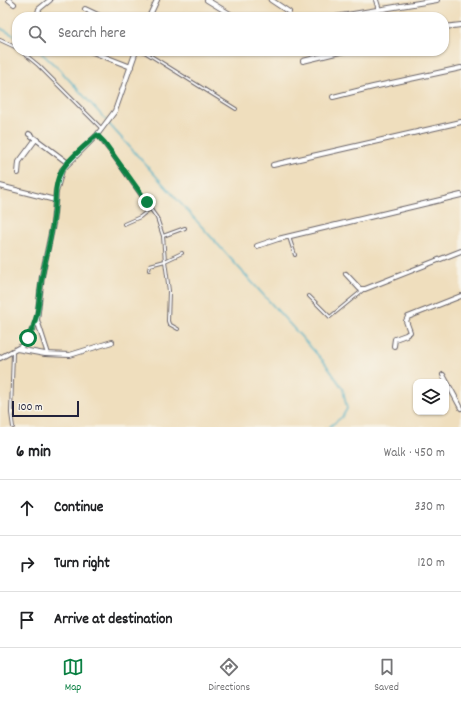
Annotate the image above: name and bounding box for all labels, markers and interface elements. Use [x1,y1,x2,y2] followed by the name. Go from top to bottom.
[12,12,449,56] search box
[26,23,48,45] icon: search
[58,23,126,45] text: Search here
[138,193,156,211] route end
[19,329,37,347] route start
[413,379,449,415] map controls
[413,379,449,415] button: layers
[12,399,79,418] scale bar
[18,400,42,416] text: 100 m
[16,441,51,465] text: 6 min
[384,444,445,463] text: Walk · 450 m
[16,497,38,519] icon: ahead
[54,497,103,519] text: Continue
[414,498,445,517] text: 330 m
[16,553,38,575] icon: right
[54,553,110,575] text: Turn right
[417,554,445,573] text: 120 m
[16,609,38,631] icon: arrive
[54,609,172,631] text: Arrive at destination
[62,656,84,696] tab: Map
[208,656,250,696] tab: Directions
[374,656,399,696] tab: Saved

